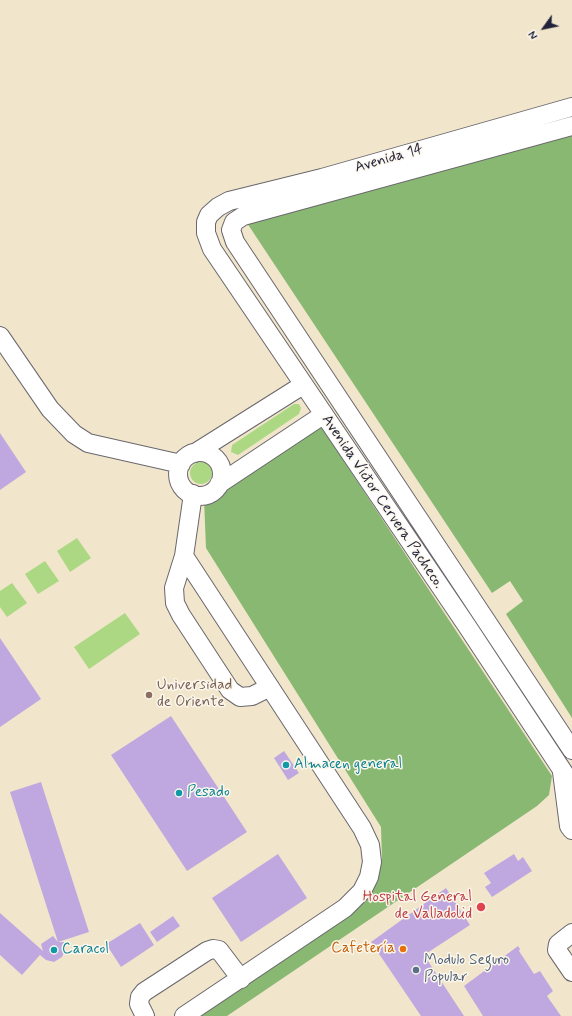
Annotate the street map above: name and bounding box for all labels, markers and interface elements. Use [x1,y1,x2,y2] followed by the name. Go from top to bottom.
[524,8,564,48] north arrow
[526,28,542,41] text: N
[353,141,425,177] street label: Avenida 14
[317,412,447,592] street label: Avenida Víctor Cervera Pacheco.
[157,677,232,712] place label: Universidad de Oriente
[144,690,154,700] marker: Universidad de Oriente
[294,756,402,774] place label: Almacen general
[281,760,291,770] marker: Almacen general
[187,784,230,802] place label: Pesado
[174,788,184,798] marker: Pesado
[363,889,472,924] place label: Hospital General de Valladolid
[475,901,487,913] marker: Hospital General de Valladolid
[331,940,395,958] place label: Cafetería
[62,941,109,959] place label: Caracol
[398,944,408,954] marker: Cafetería
[49,945,59,955] marker: Caracol
[424,952,509,987] place label: Modulo Seguro Popular
[411,965,421,975] marker: Modulo Seguro Popular

